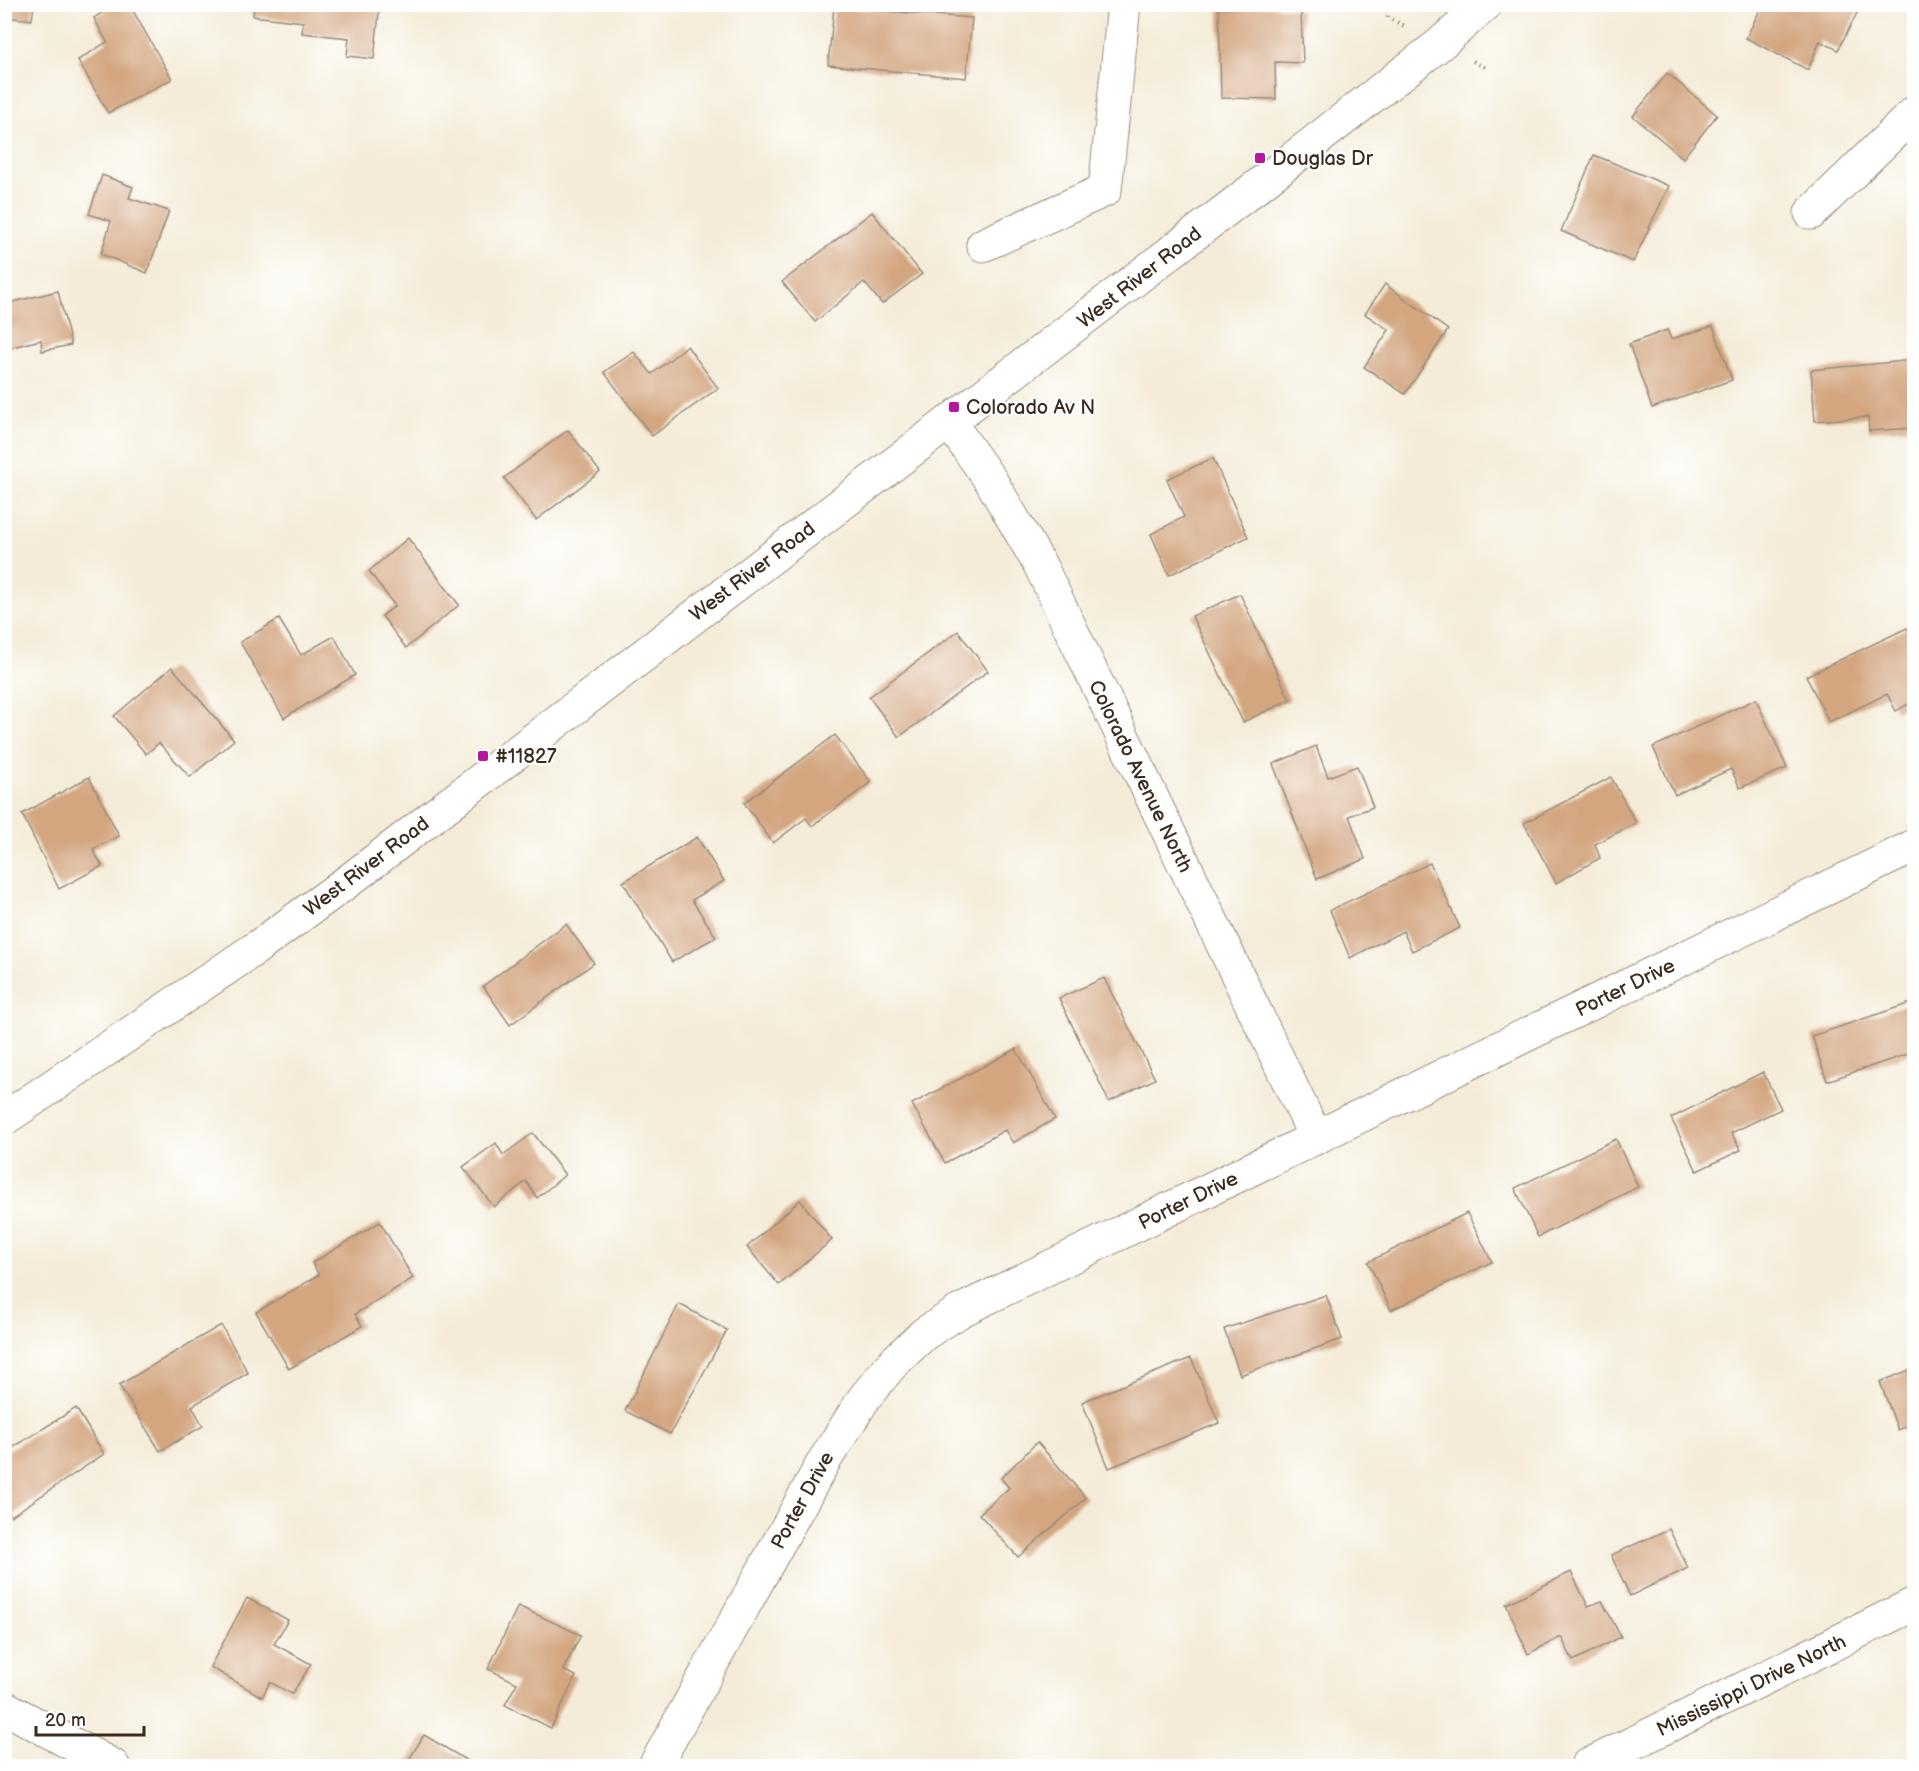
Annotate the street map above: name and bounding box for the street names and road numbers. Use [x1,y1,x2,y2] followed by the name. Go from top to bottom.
[1073,222,1206,334] street label: West River Road
[685,517,820,627] street label: West River Road
[1083,676,1197,877] street label: Colorado Avenue North
[299,812,434,922] street label: West River Road
[1572,953,1679,1022] street label: Porter Drive
[1135,1166,1242,1235] street label: Porter Drive
[766,1447,840,1553] street label: Porter Drive
[1653,1630,1850,1742] street label: Mississippi Drive North

